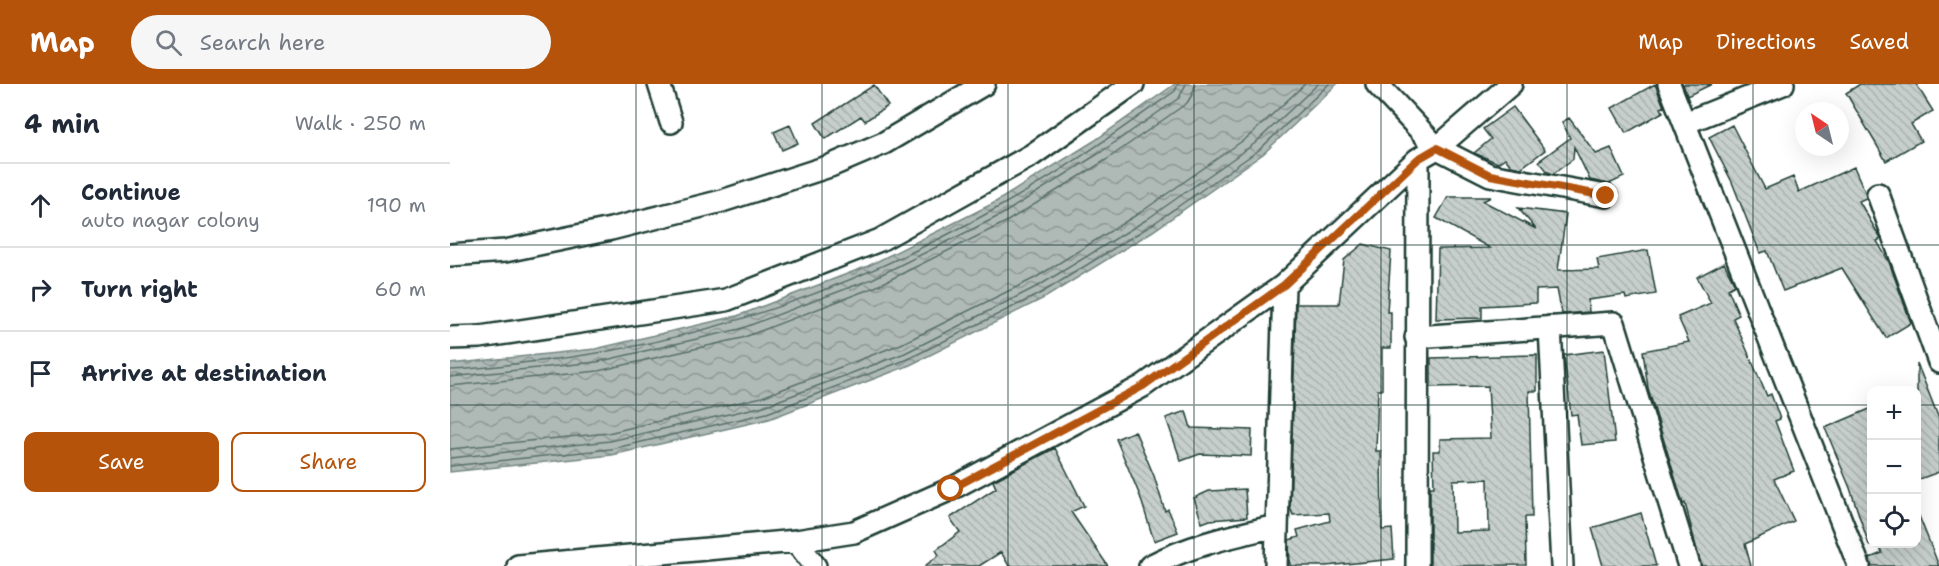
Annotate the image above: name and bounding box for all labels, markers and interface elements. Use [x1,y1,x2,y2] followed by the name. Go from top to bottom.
[131,15,551,69] search box
[30,23,95,61] text: Map
[152,26,185,59] icon: search
[200,28,325,57] text: Search here
[1638,28,1683,56] text: Map
[1716,28,1816,56] text: Directions
[1849,28,1909,56] text: Saved
[1795,102,1849,156] north arrow
[24,106,100,141] text: 4 min
[295,110,426,136] text: Walk · 250 m
[81,178,181,207] text: Continue
[1592,182,1618,208] route end
[24,189,57,222] icon: ahead
[367,192,426,218] text: 190 m
[81,207,260,233] text: auto nagar colony
[24,273,57,306] icon: right
[81,275,198,304] text: Turn right
[374,276,426,302] text: 60 m
[24,357,57,390] icon: arrive
[81,359,327,388] text: Arrive at destination
[1867,386,1921,548] map controls
[1867,386,1921,440] button: +
[24,432,219,492] button: Save
[231,432,426,492] button: Share
[1867,440,1921,494] button: −
[937,475,963,501] route start
[1867,494,1921,548] button: locate

